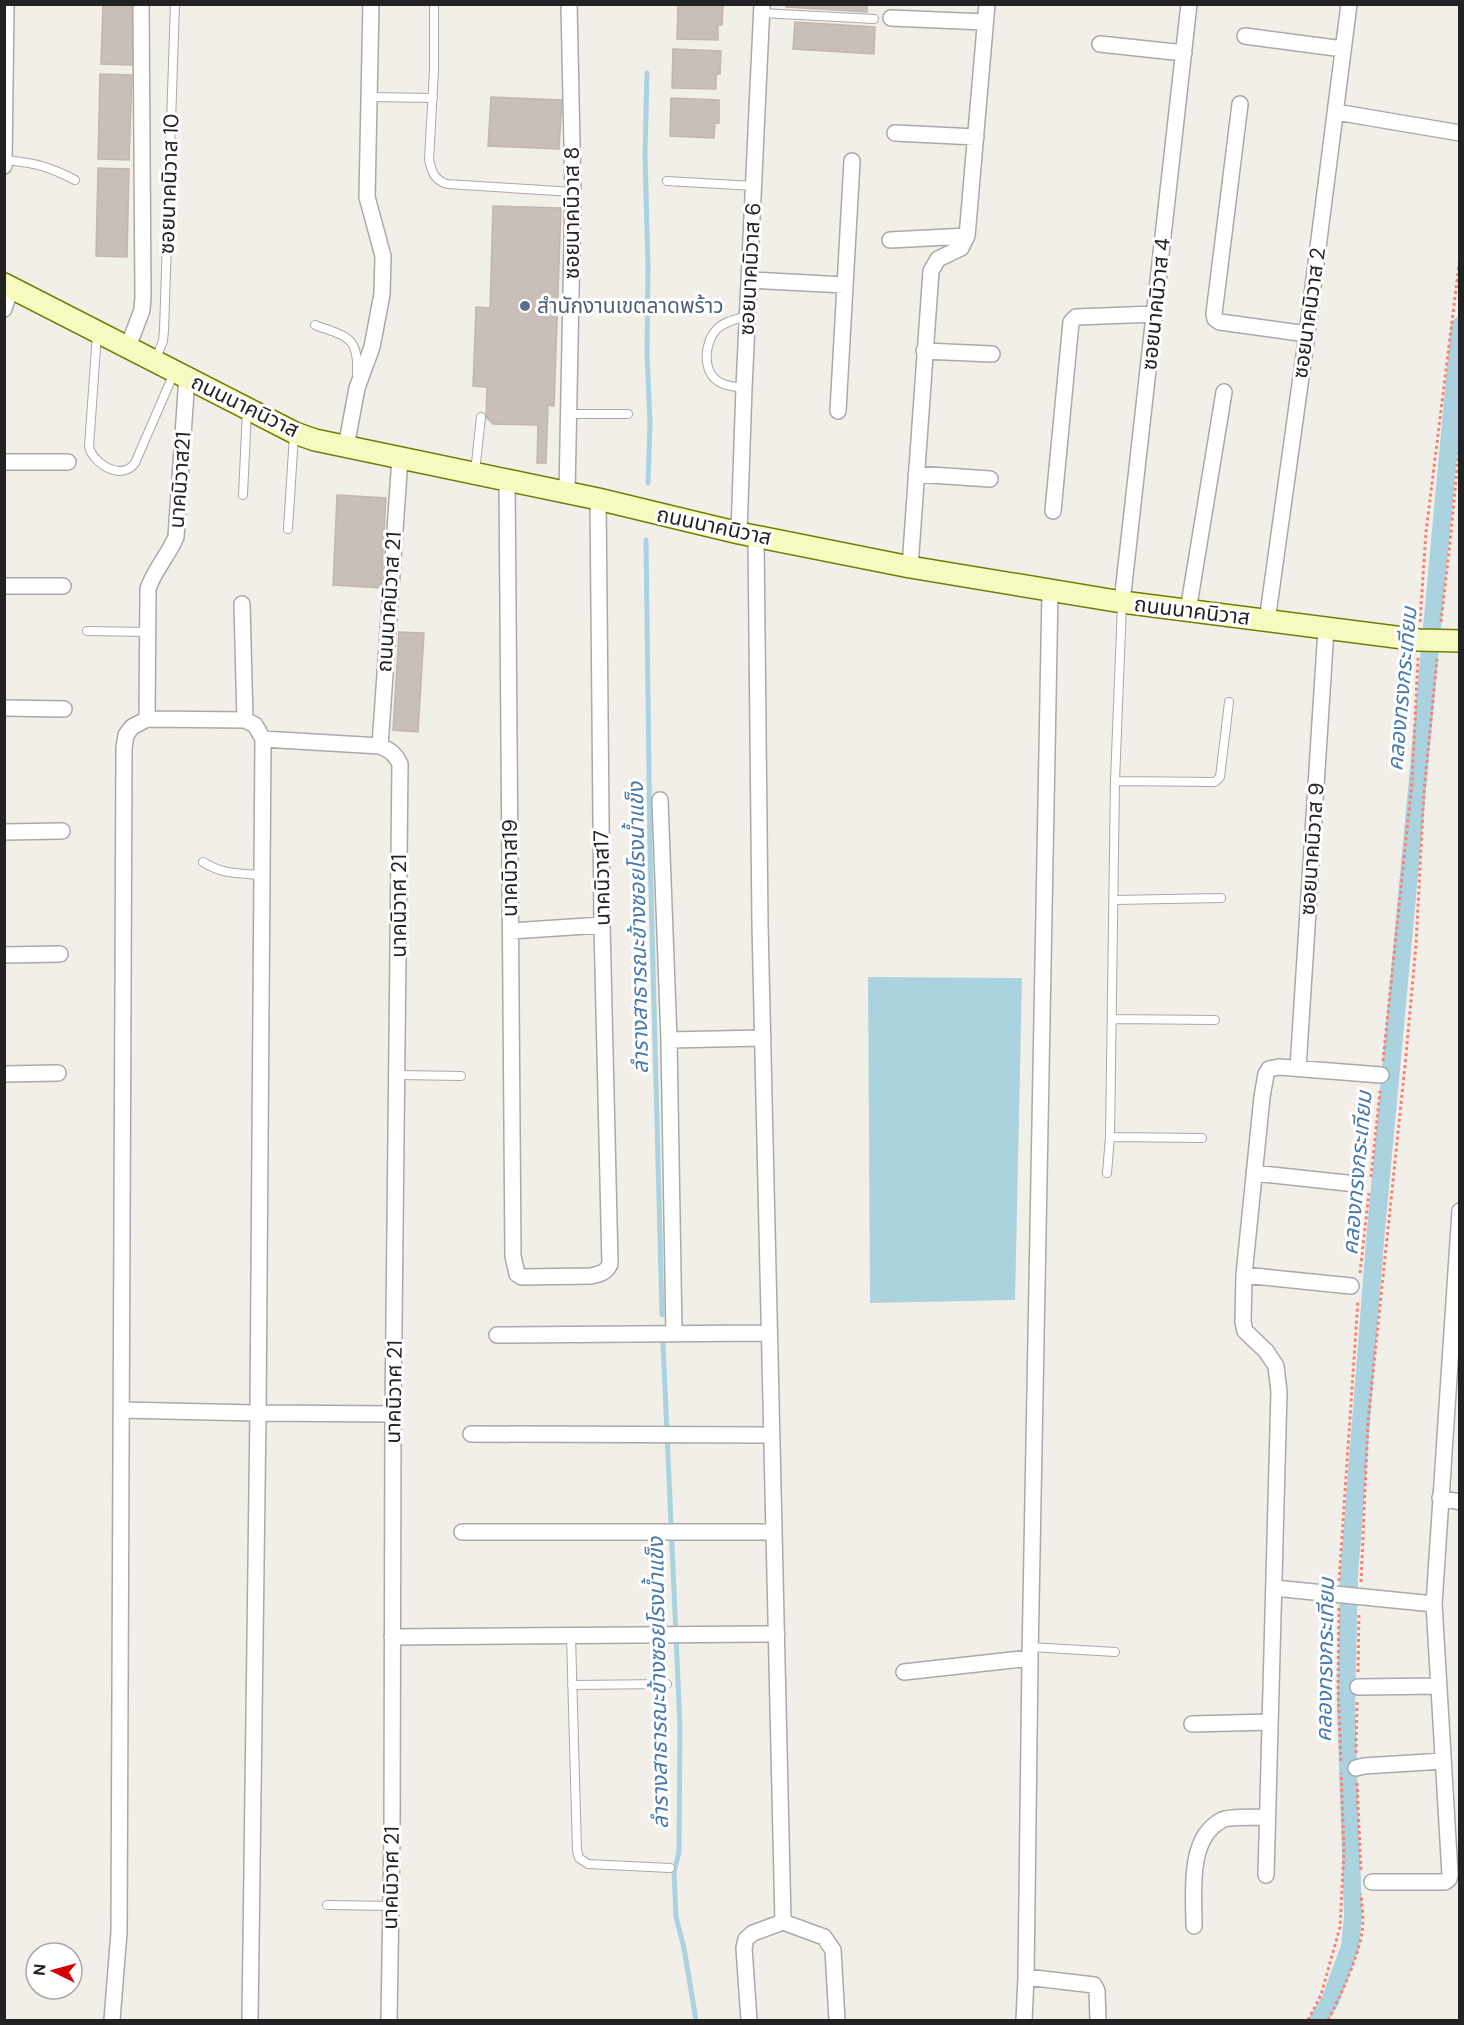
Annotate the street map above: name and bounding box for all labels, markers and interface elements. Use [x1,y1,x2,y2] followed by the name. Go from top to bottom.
[153,113,185,255] street label: ซอยนาคนิวาส 10
[558,147,586,279] street label: ซอยนาคนิวาส 8
[733,202,767,336] street label: ซอยนาคนิวาส 6
[1135,236,1177,371] street label: ซอยนาคนิวาส 4
[1286,246,1332,380] street label: ซอยนาคนิวาส 2
[537,292,724,320] place label: สำนักงานเขตลาดพร้าว
[518,299,532,313] marker: สำนักงานเขตลาดพร้าว
[187,368,303,444] street label: ถนนนาคนิวาส
[163,431,197,529] street label: นาคนิวาส21
[654,500,774,552] street label: ถนนนาคนิวาส
[370,531,408,673] street label: ถนนนาคนิวาส 21
[1133,590,1251,632] street label: ถนนนาคนิวาส
[1380,604,1424,772] water label: คลองทรงกระเทียม
[620,781,655,1074] water label: ลำรางสาธารณะข้างซอยโรงน้ำแข็ง
[1293,782,1331,916] street label: ซอยนาคนิวาส 9
[496,819,524,917] street label: นาคนิวาส19
[587,830,617,926] street label: นาคนิวาส17
[385,854,413,958] street label: นาคนิวาศ 21
[1335,1088,1379,1256] water label: คลองทรงกระเทียม
[379,1340,409,1444] street label: นาคนิวาศ 21
[640,1536,675,1829] water label: ลำรางสาธารณะข้างซอยโรงน้ำแข็ง
[1309,1576,1341,1742] water label: คลองทรงกระเทียม
[376,1826,406,1930] street label: นาคนิวาศ 21
[24,1941,84,2001] north arrow
[29,1963,51,1976] text: N

